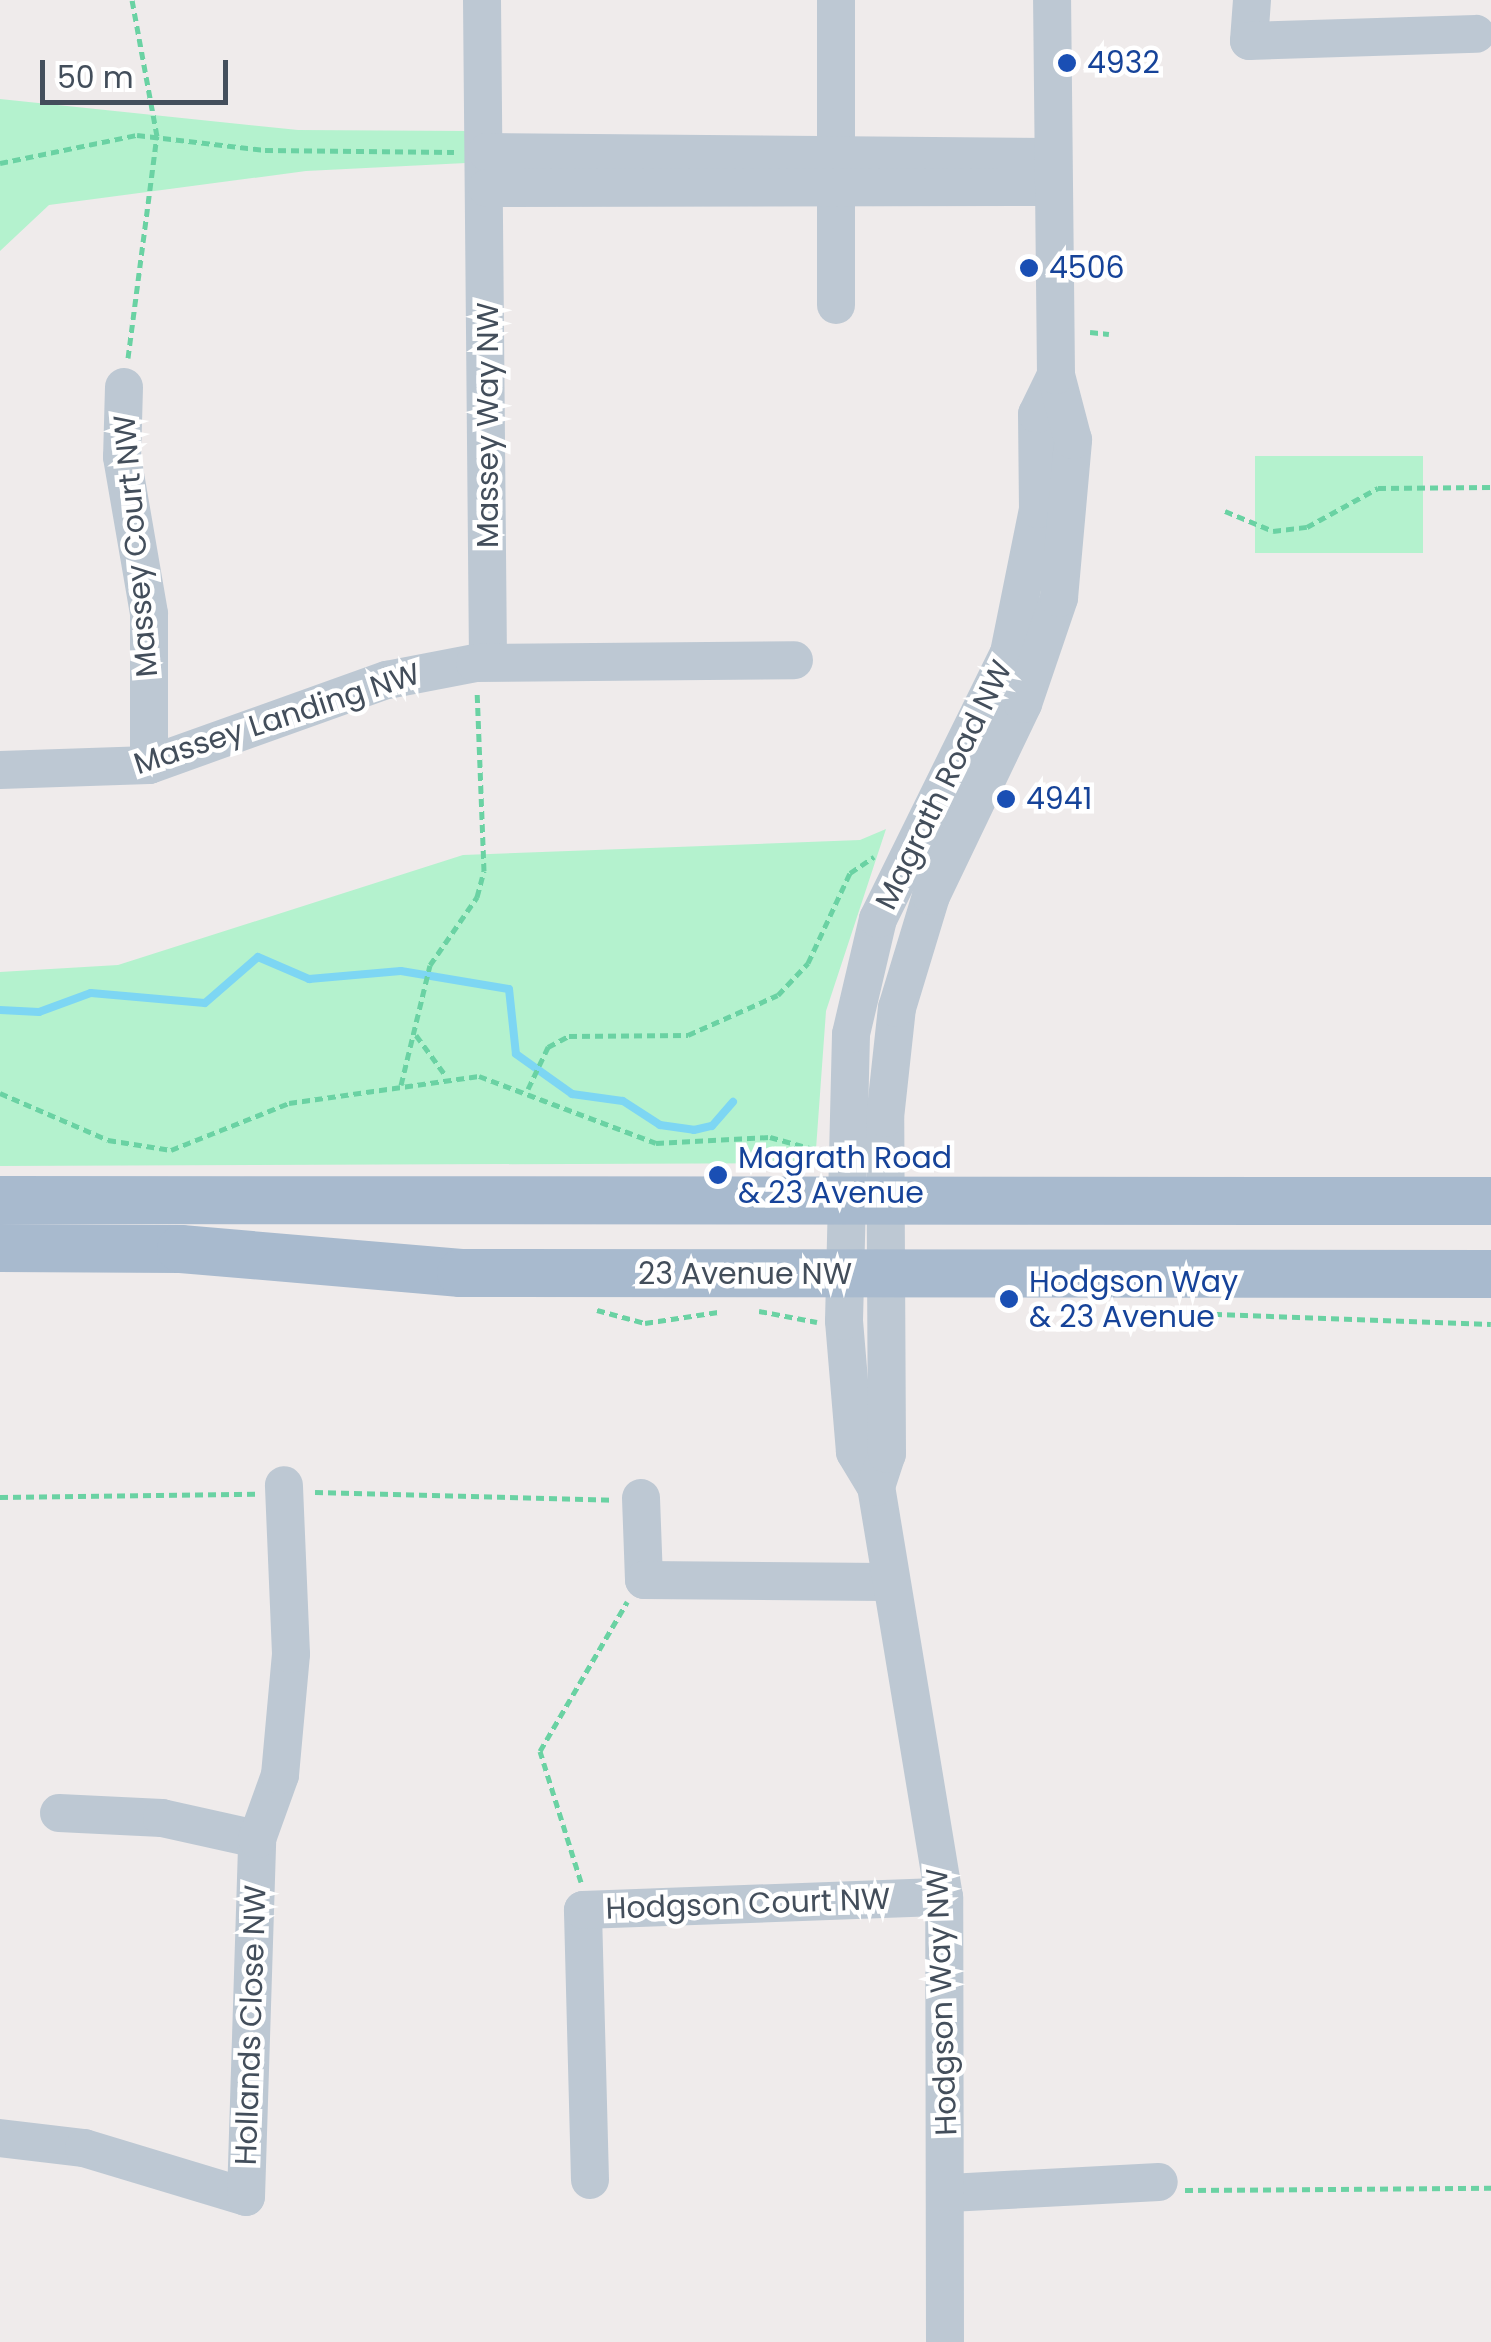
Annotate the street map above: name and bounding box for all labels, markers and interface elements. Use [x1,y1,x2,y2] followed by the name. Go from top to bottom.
[45,40,232,102] scale bar
[1087,45,1160,81] place label: 4932
[1056,52,1078,74] marker: 4932
[57,56,134,99] text: 50 m
[1049,250,1125,286] place label: 4506
[1018,257,1040,279] marker: 4506
[470,302,506,548] street label: Massey Way NW
[107,413,165,679] street label: Massey Court NW
[868,655,1020,915] street label: Magrath Road NW
[129,656,425,782] street label: Massey Landing NW
[1026,781,1092,817] place label: 4941
[995,788,1017,810] marker: 4941
[738,1140,952,1210] place label: Magrath Road & 23 Avenue
[707,1164,729,1186] marker: Magrath Road & 23 Avenue
[638,1256,852,1292] street label: 23 Avenue NW
[1029,1264,1238,1334] place label: Hodgson Way & 23 Avenue
[998,1288,1020,1310] marker: Hodgson Way & 23 Avenue
[919,1868,965,2136] street label: Hodgson Way NW
[605,1881,891,1927] street label: Hodgson Court NW
[228,1884,274,2166] street label: Hollands Close NW

